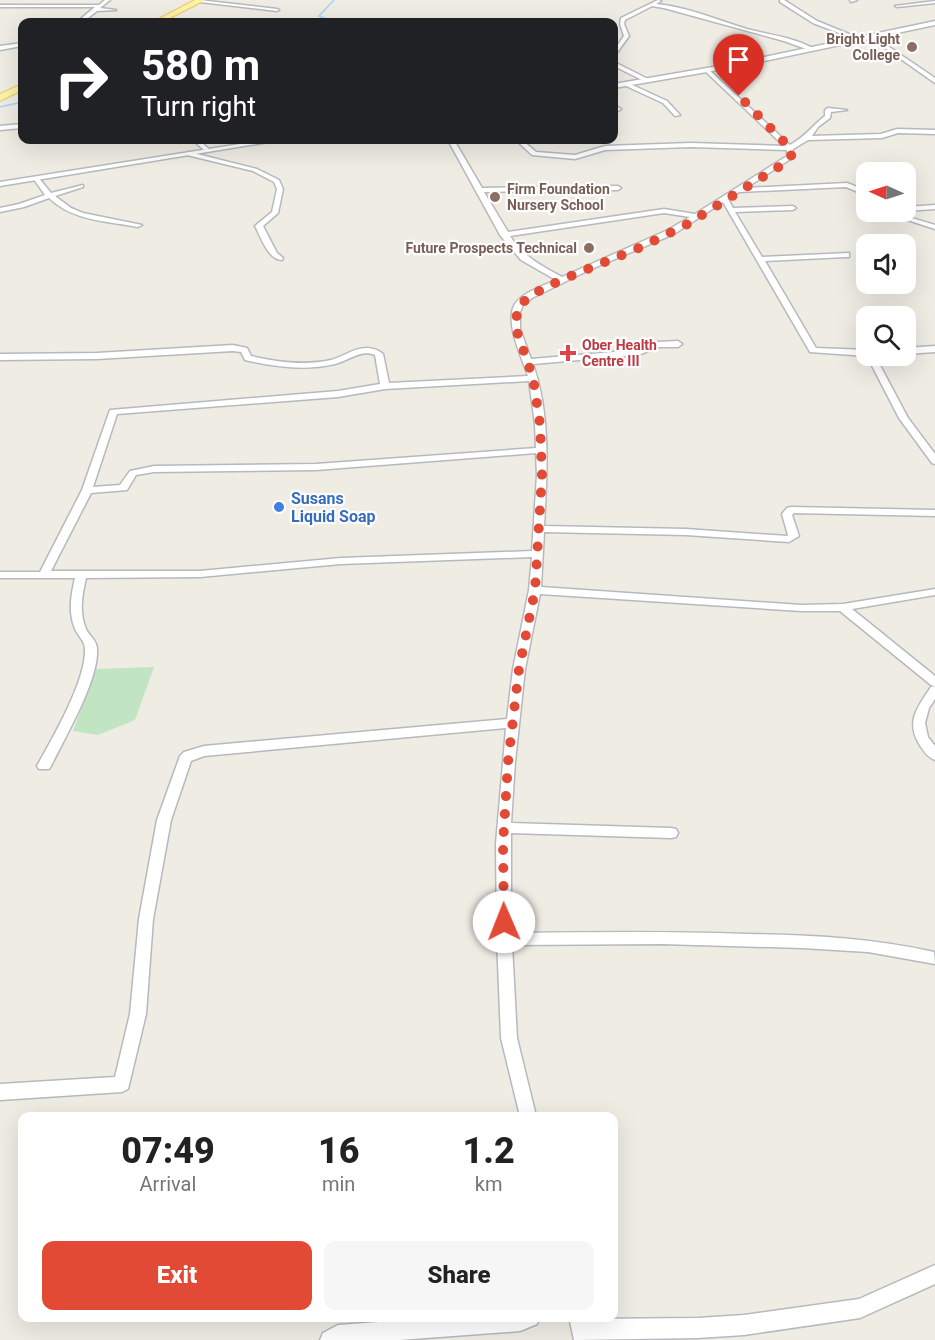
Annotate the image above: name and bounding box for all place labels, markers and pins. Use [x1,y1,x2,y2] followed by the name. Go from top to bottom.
[826,31,900,63] place label: Bright Light College
[713,34,764,96] pin
[905,40,919,54] marker: Bright Light College
[507,181,610,213] place label: Firm Foundation Nursery School
[488,190,502,204] marker: Firm Foundation Nursery School
[405,240,577,256] place label: Future Prospects Technical
[582,241,596,255] marker: Future Prospects Technical
[582,337,657,369] place label: Ober Health Centre III
[559,344,577,362] marker: Ober Health Centre III
[291,489,376,526] place label: Susans Liquid Soap
[272,500,286,514] marker: Susans Liquid Soap

